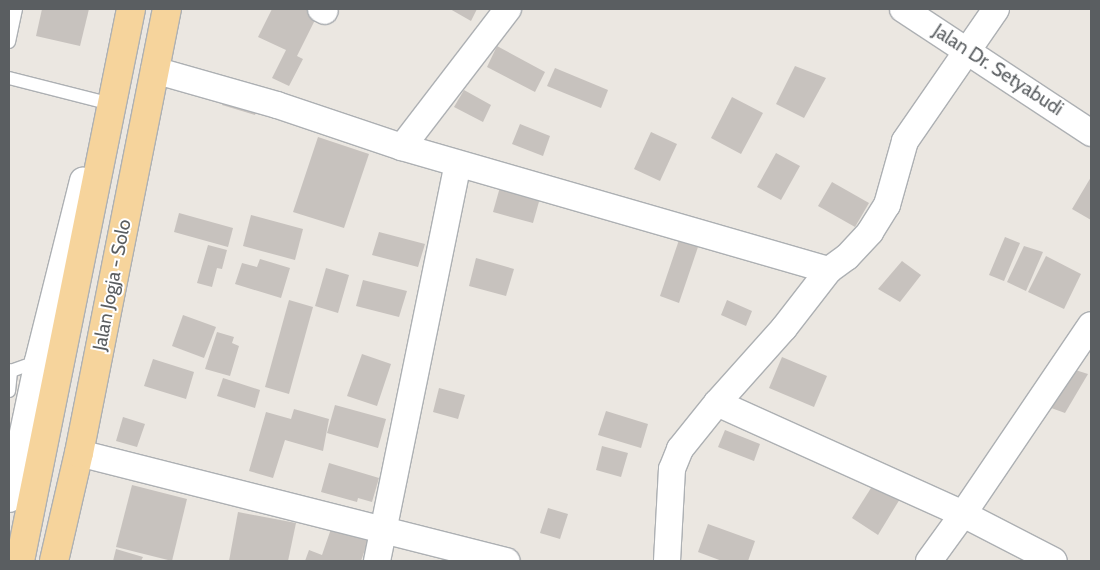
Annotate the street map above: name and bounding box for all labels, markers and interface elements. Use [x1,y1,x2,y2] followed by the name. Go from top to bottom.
[929,19,1067,121] street label: Jalan Dr. Setyabudi
[88,217,136,353] street label: Jalan Jogja - Solo

